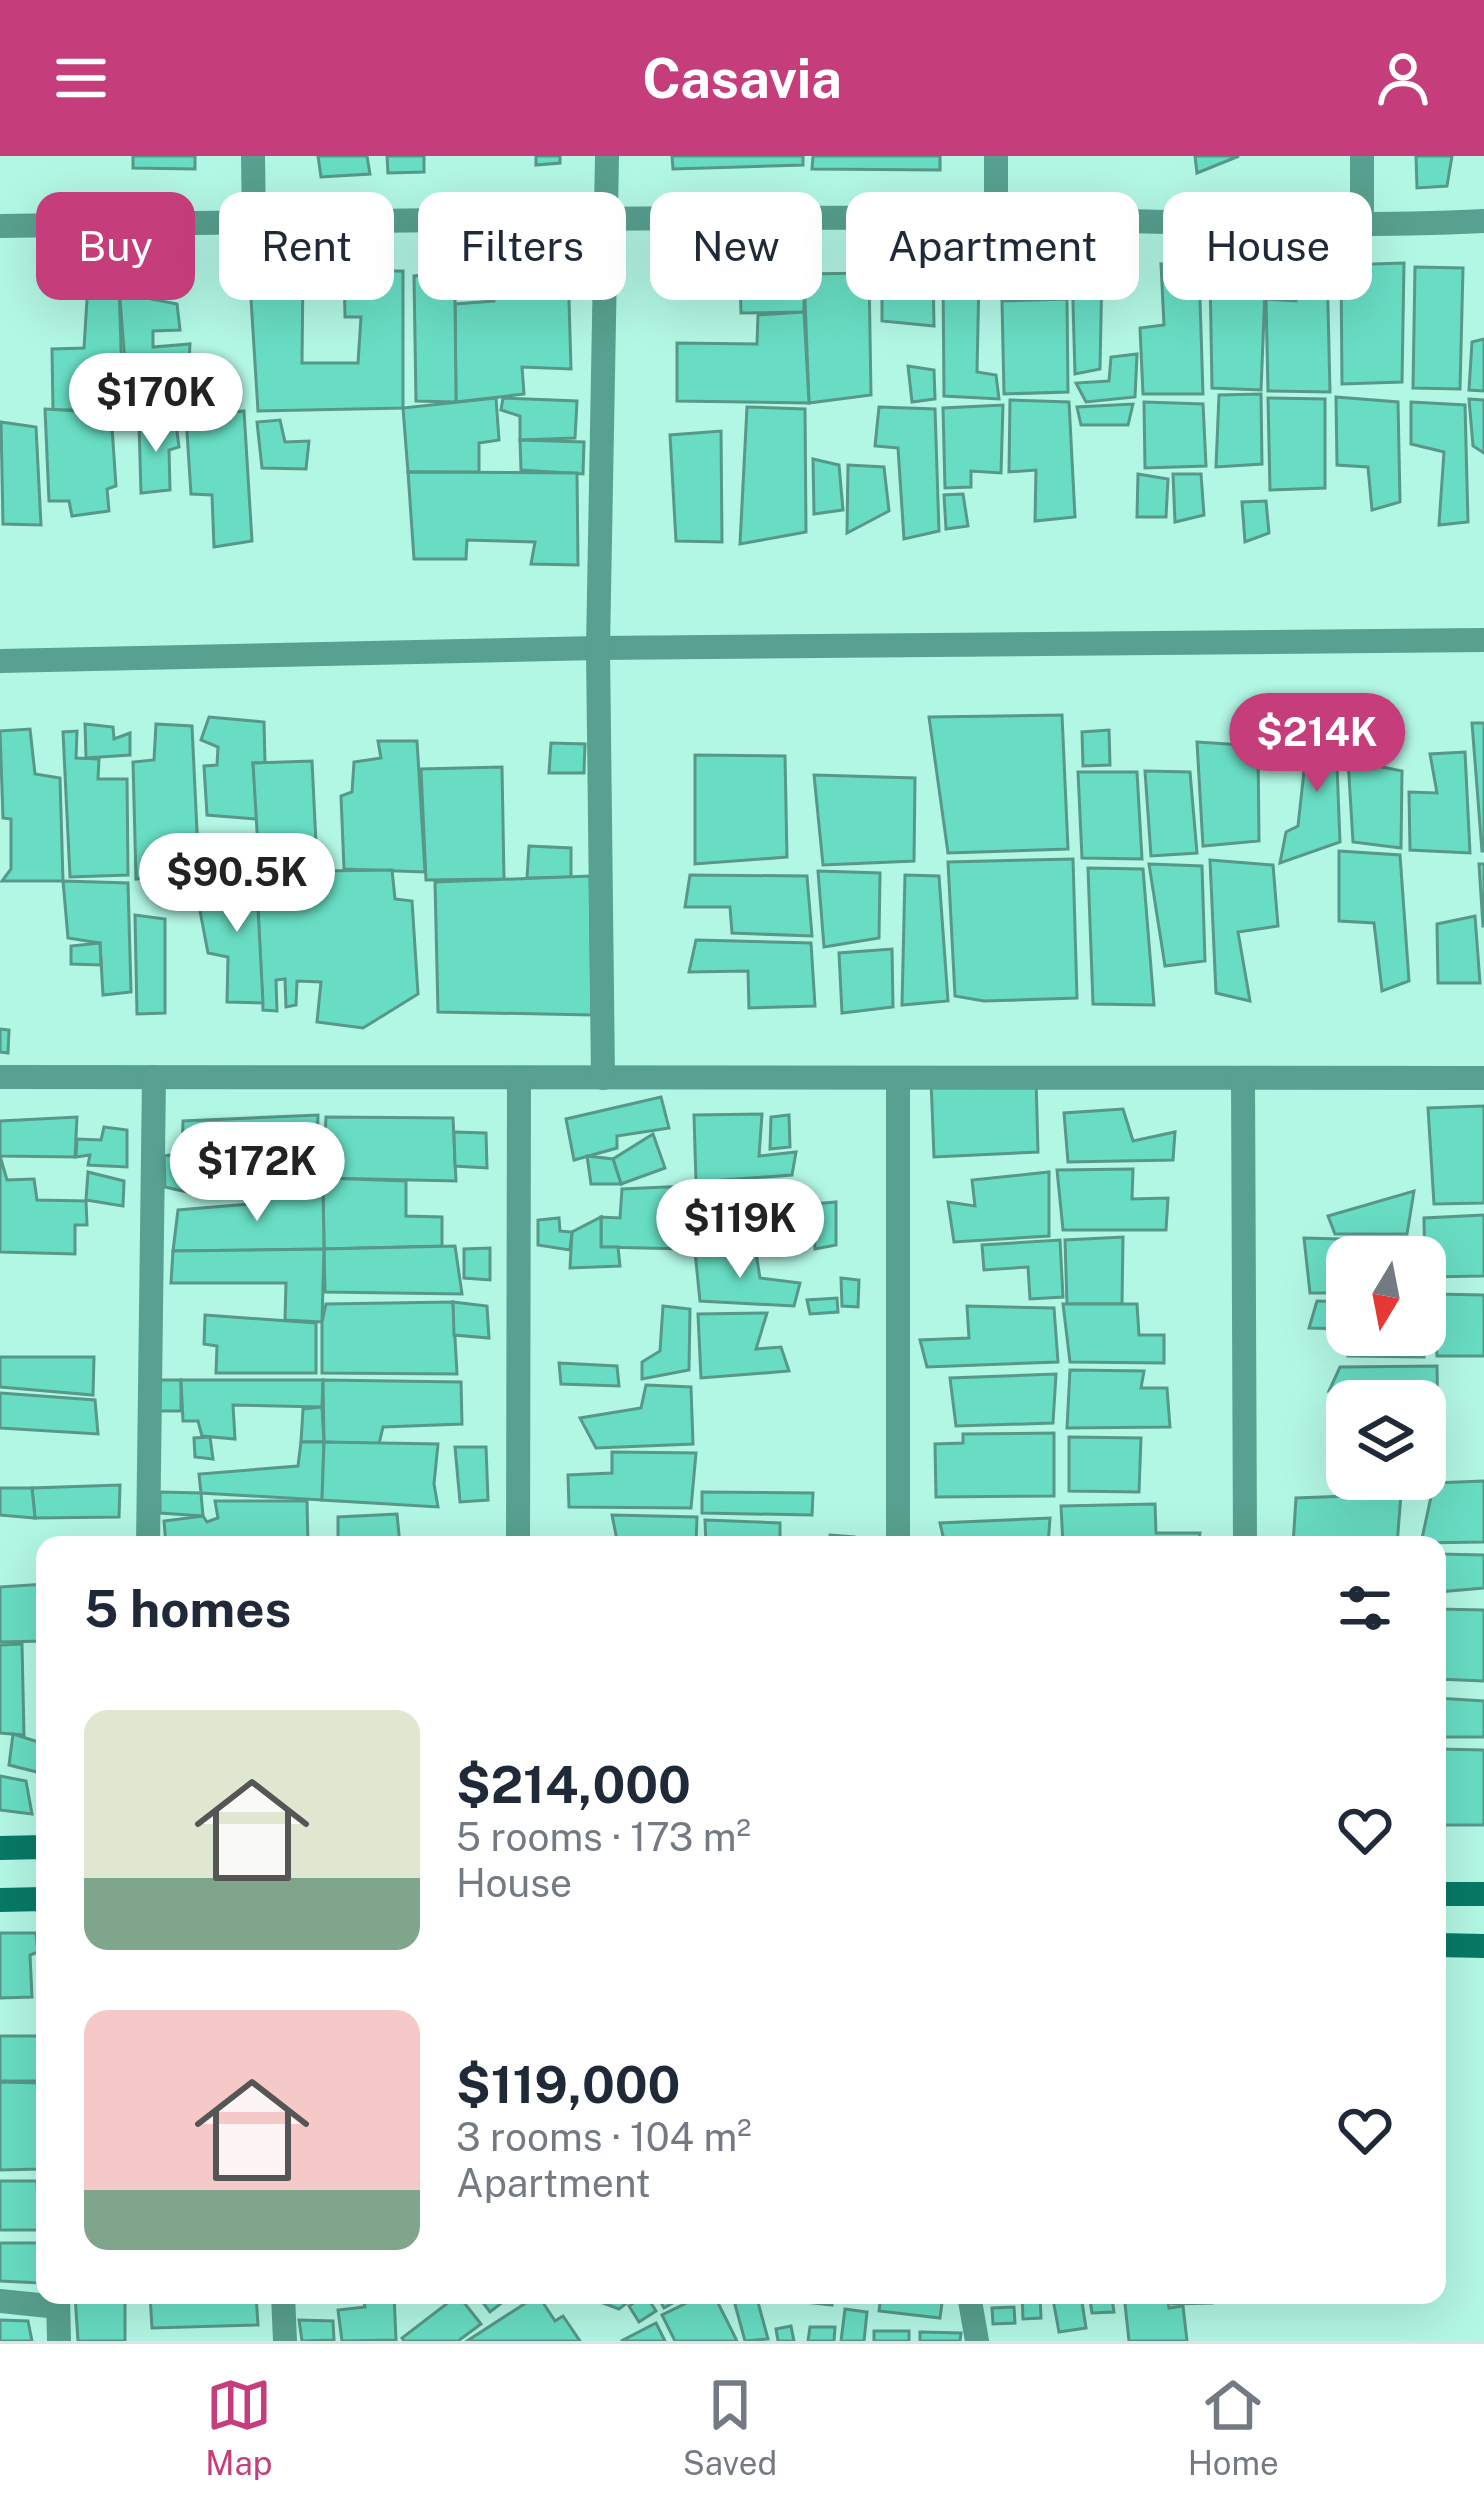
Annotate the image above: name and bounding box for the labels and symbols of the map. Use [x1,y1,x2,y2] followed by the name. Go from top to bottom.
[72,353,240,455] pin: $170K
[1233,693,1401,795] pin: $214K
[139,833,335,935] pin: $90.5K
[173,1122,341,1224] pin: $172K
[656,1179,824,1281] pin: $119K
[1326,1236,1446,1356] north arrow

